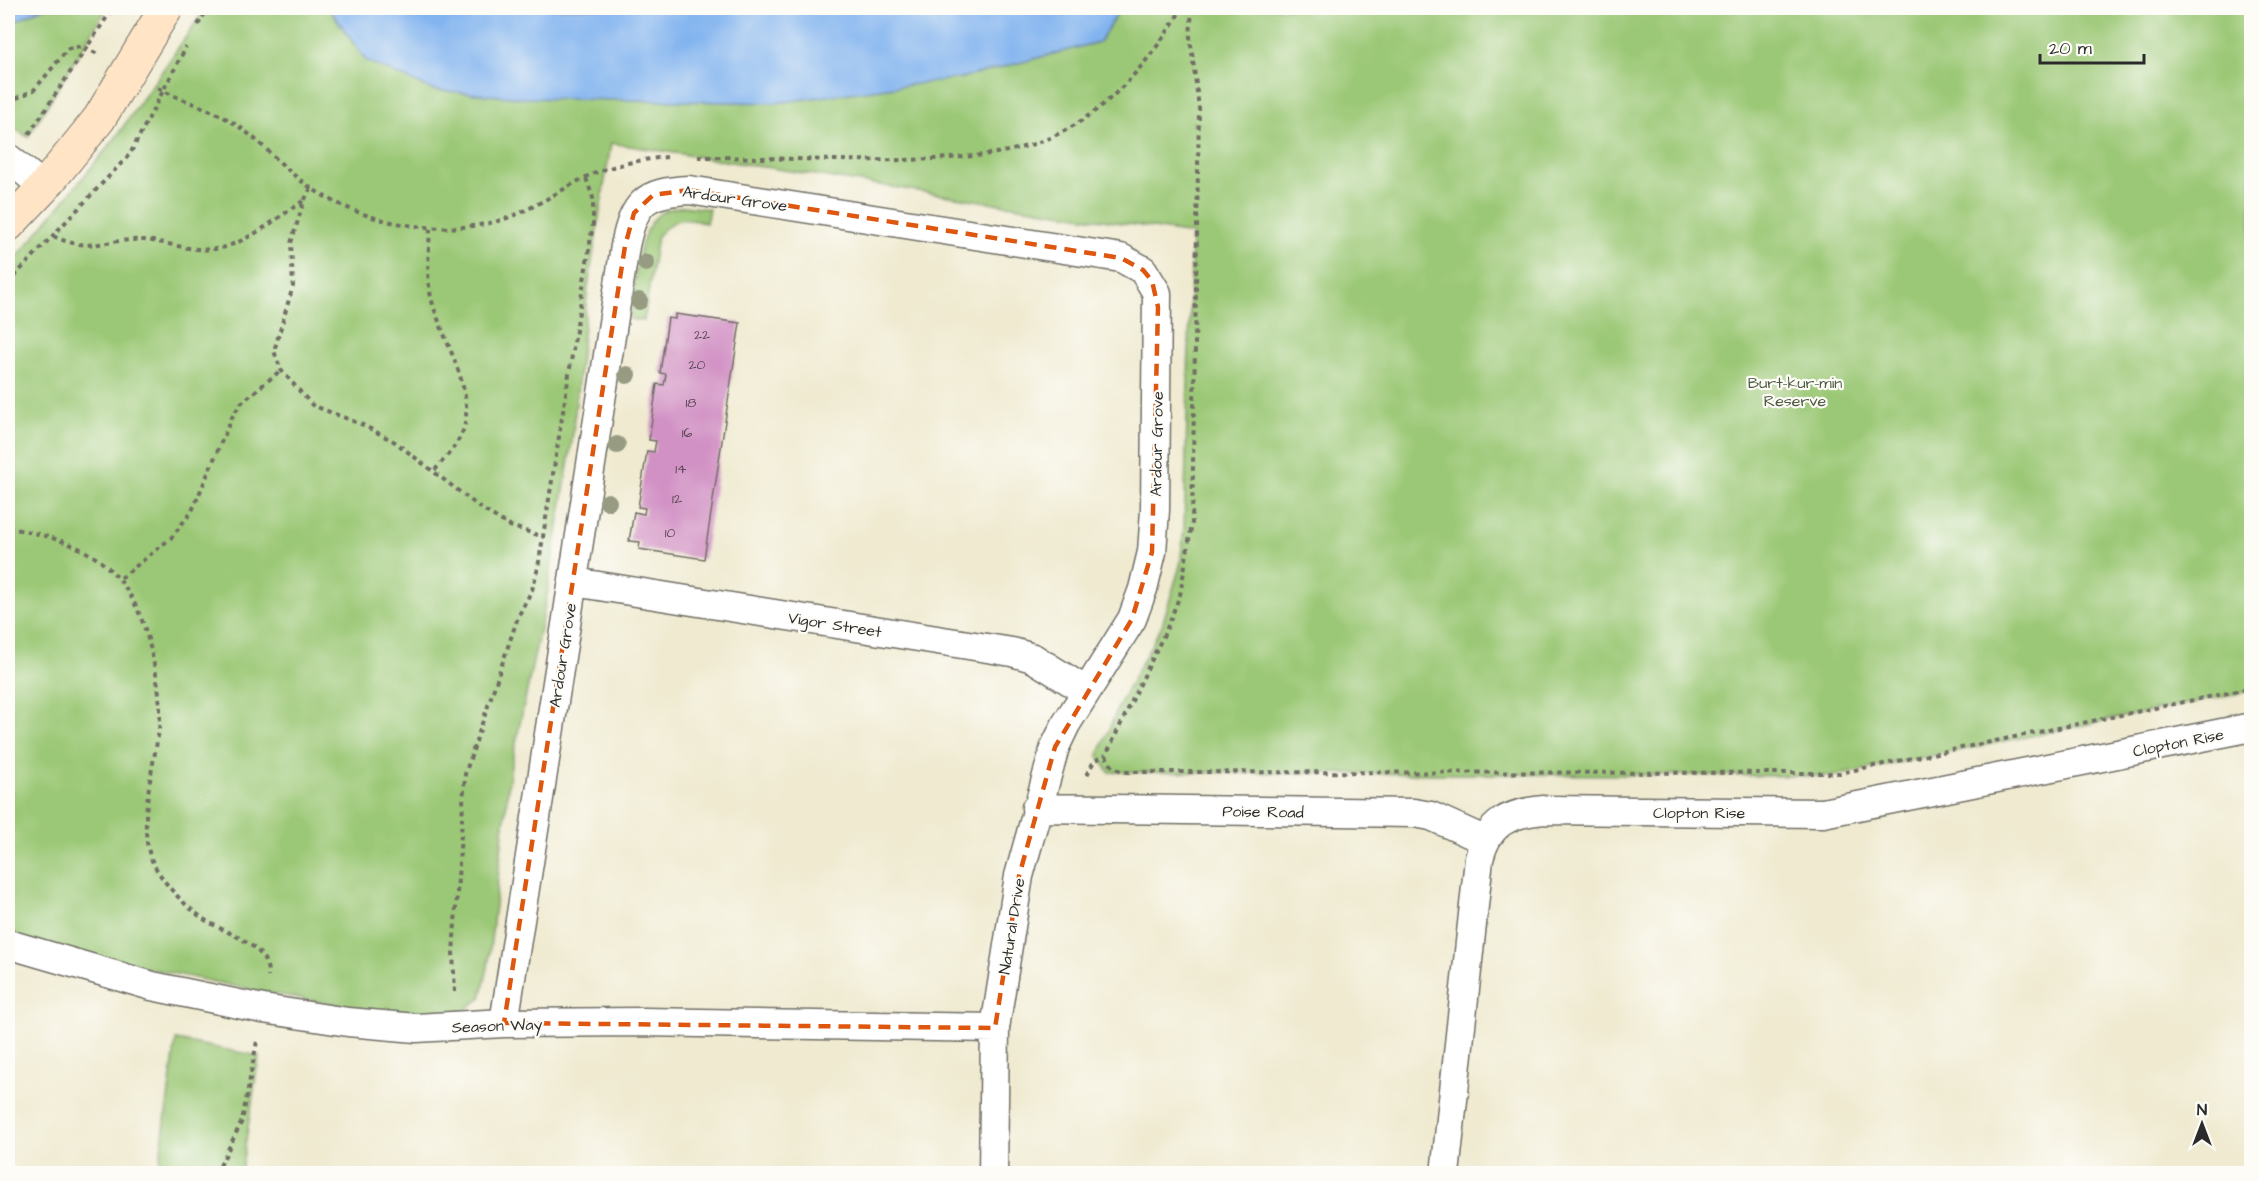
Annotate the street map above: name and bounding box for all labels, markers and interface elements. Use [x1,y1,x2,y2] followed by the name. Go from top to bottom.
[2040,27,2144,65] scale bar
[2049,36,2092,61] text: 20 m
[681,181,789,217] street label: Ardour Grove
[694,325,710,345] house number: 22
[689,355,706,375] house number: 20
[1748,372,1842,412] park label: Burt-kur-min Reserve
[1145,391,1169,497] street label: Ardour Grove
[686,393,696,413] house number: 18
[682,423,693,443] house number: 16
[675,459,687,479] house number: 14
[672,489,682,509] house number: 12
[665,523,675,543] house number: 10
[544,601,582,709] street label: Ardour Grove
[786,607,884,644] street label: Vigor Street
[2131,723,2226,763] street label: Clopton Rise
[1222,800,1304,824] street label: Poise Road
[1653,802,1745,824] street label: Clopton Rise
[994,876,1031,976] street label: Natural Drive
[451,1013,543,1040] street label: Season Way
[2172,1094,2232,1154] north arrow
[2197,1099,2207,1121] text: N

